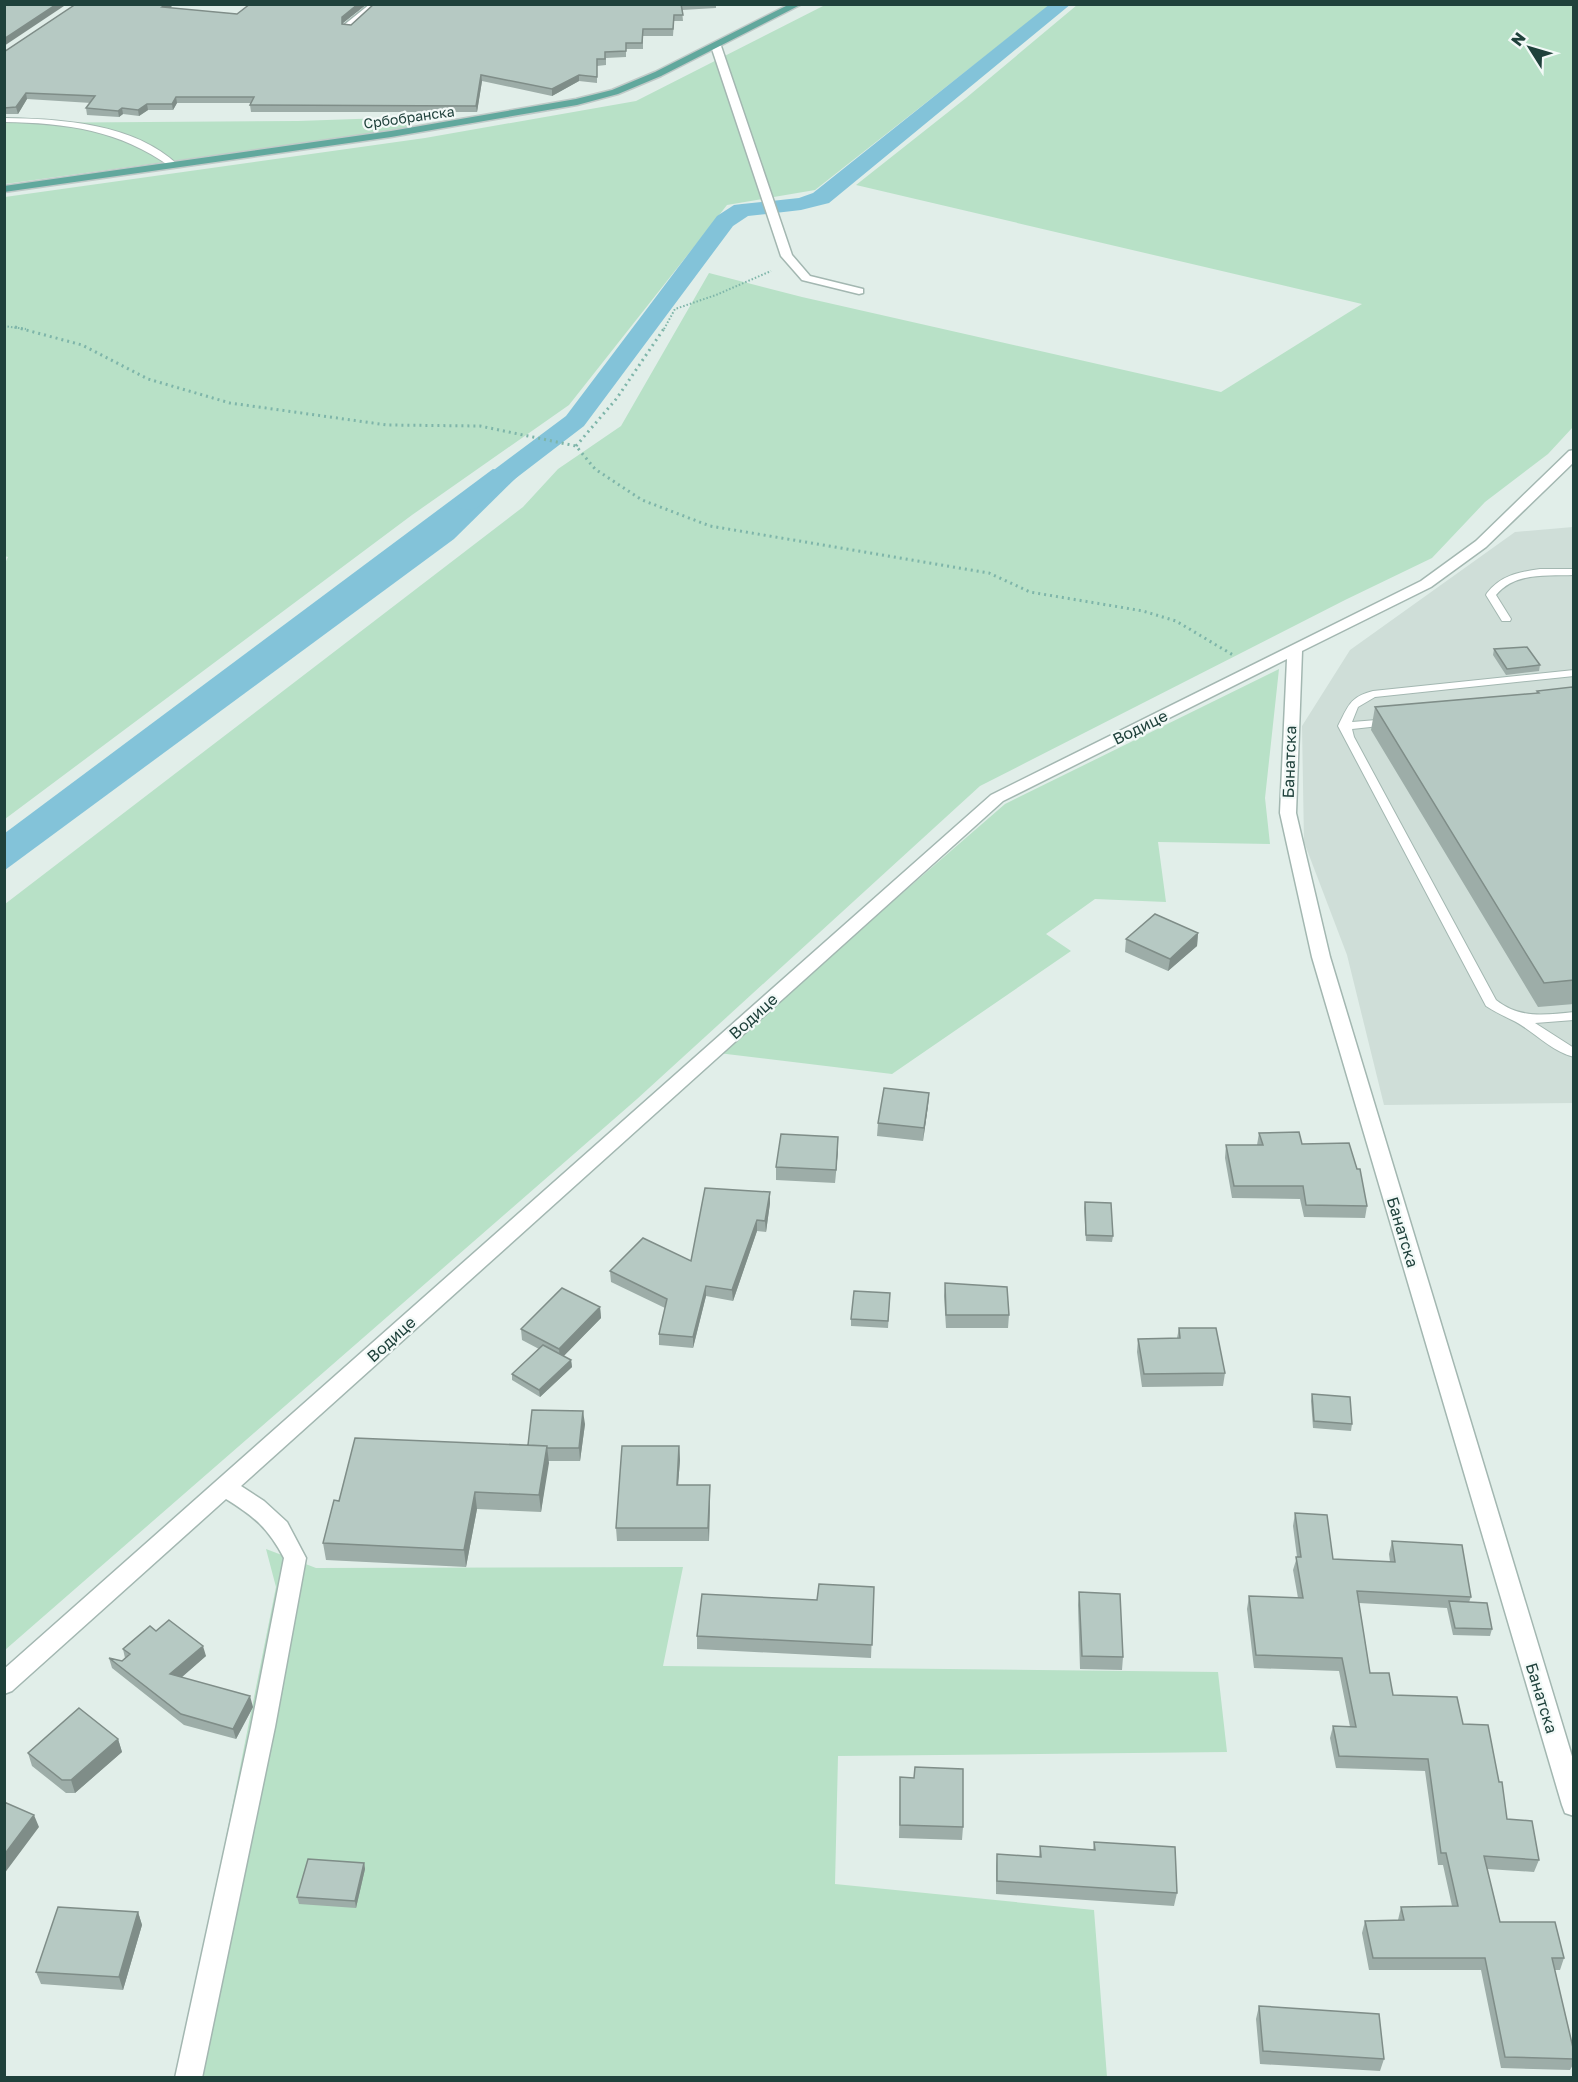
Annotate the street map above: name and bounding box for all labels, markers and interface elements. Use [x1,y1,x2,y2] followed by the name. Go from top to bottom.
[1500,18,1560,78] north arrow
[1506,28,1530,50] text: N
[362,102,456,132] street label: Србобранска
[1109,705,1171,749] street label: Водице
[1278,725,1300,799] street label: Банатска
[724,989,782,1043] street label: Водице
[1383,1194,1423,1270] street label: Банатска
[362,1312,420,1366] street label: Водице
[1522,1660,1562,1736] street label: Банатска

